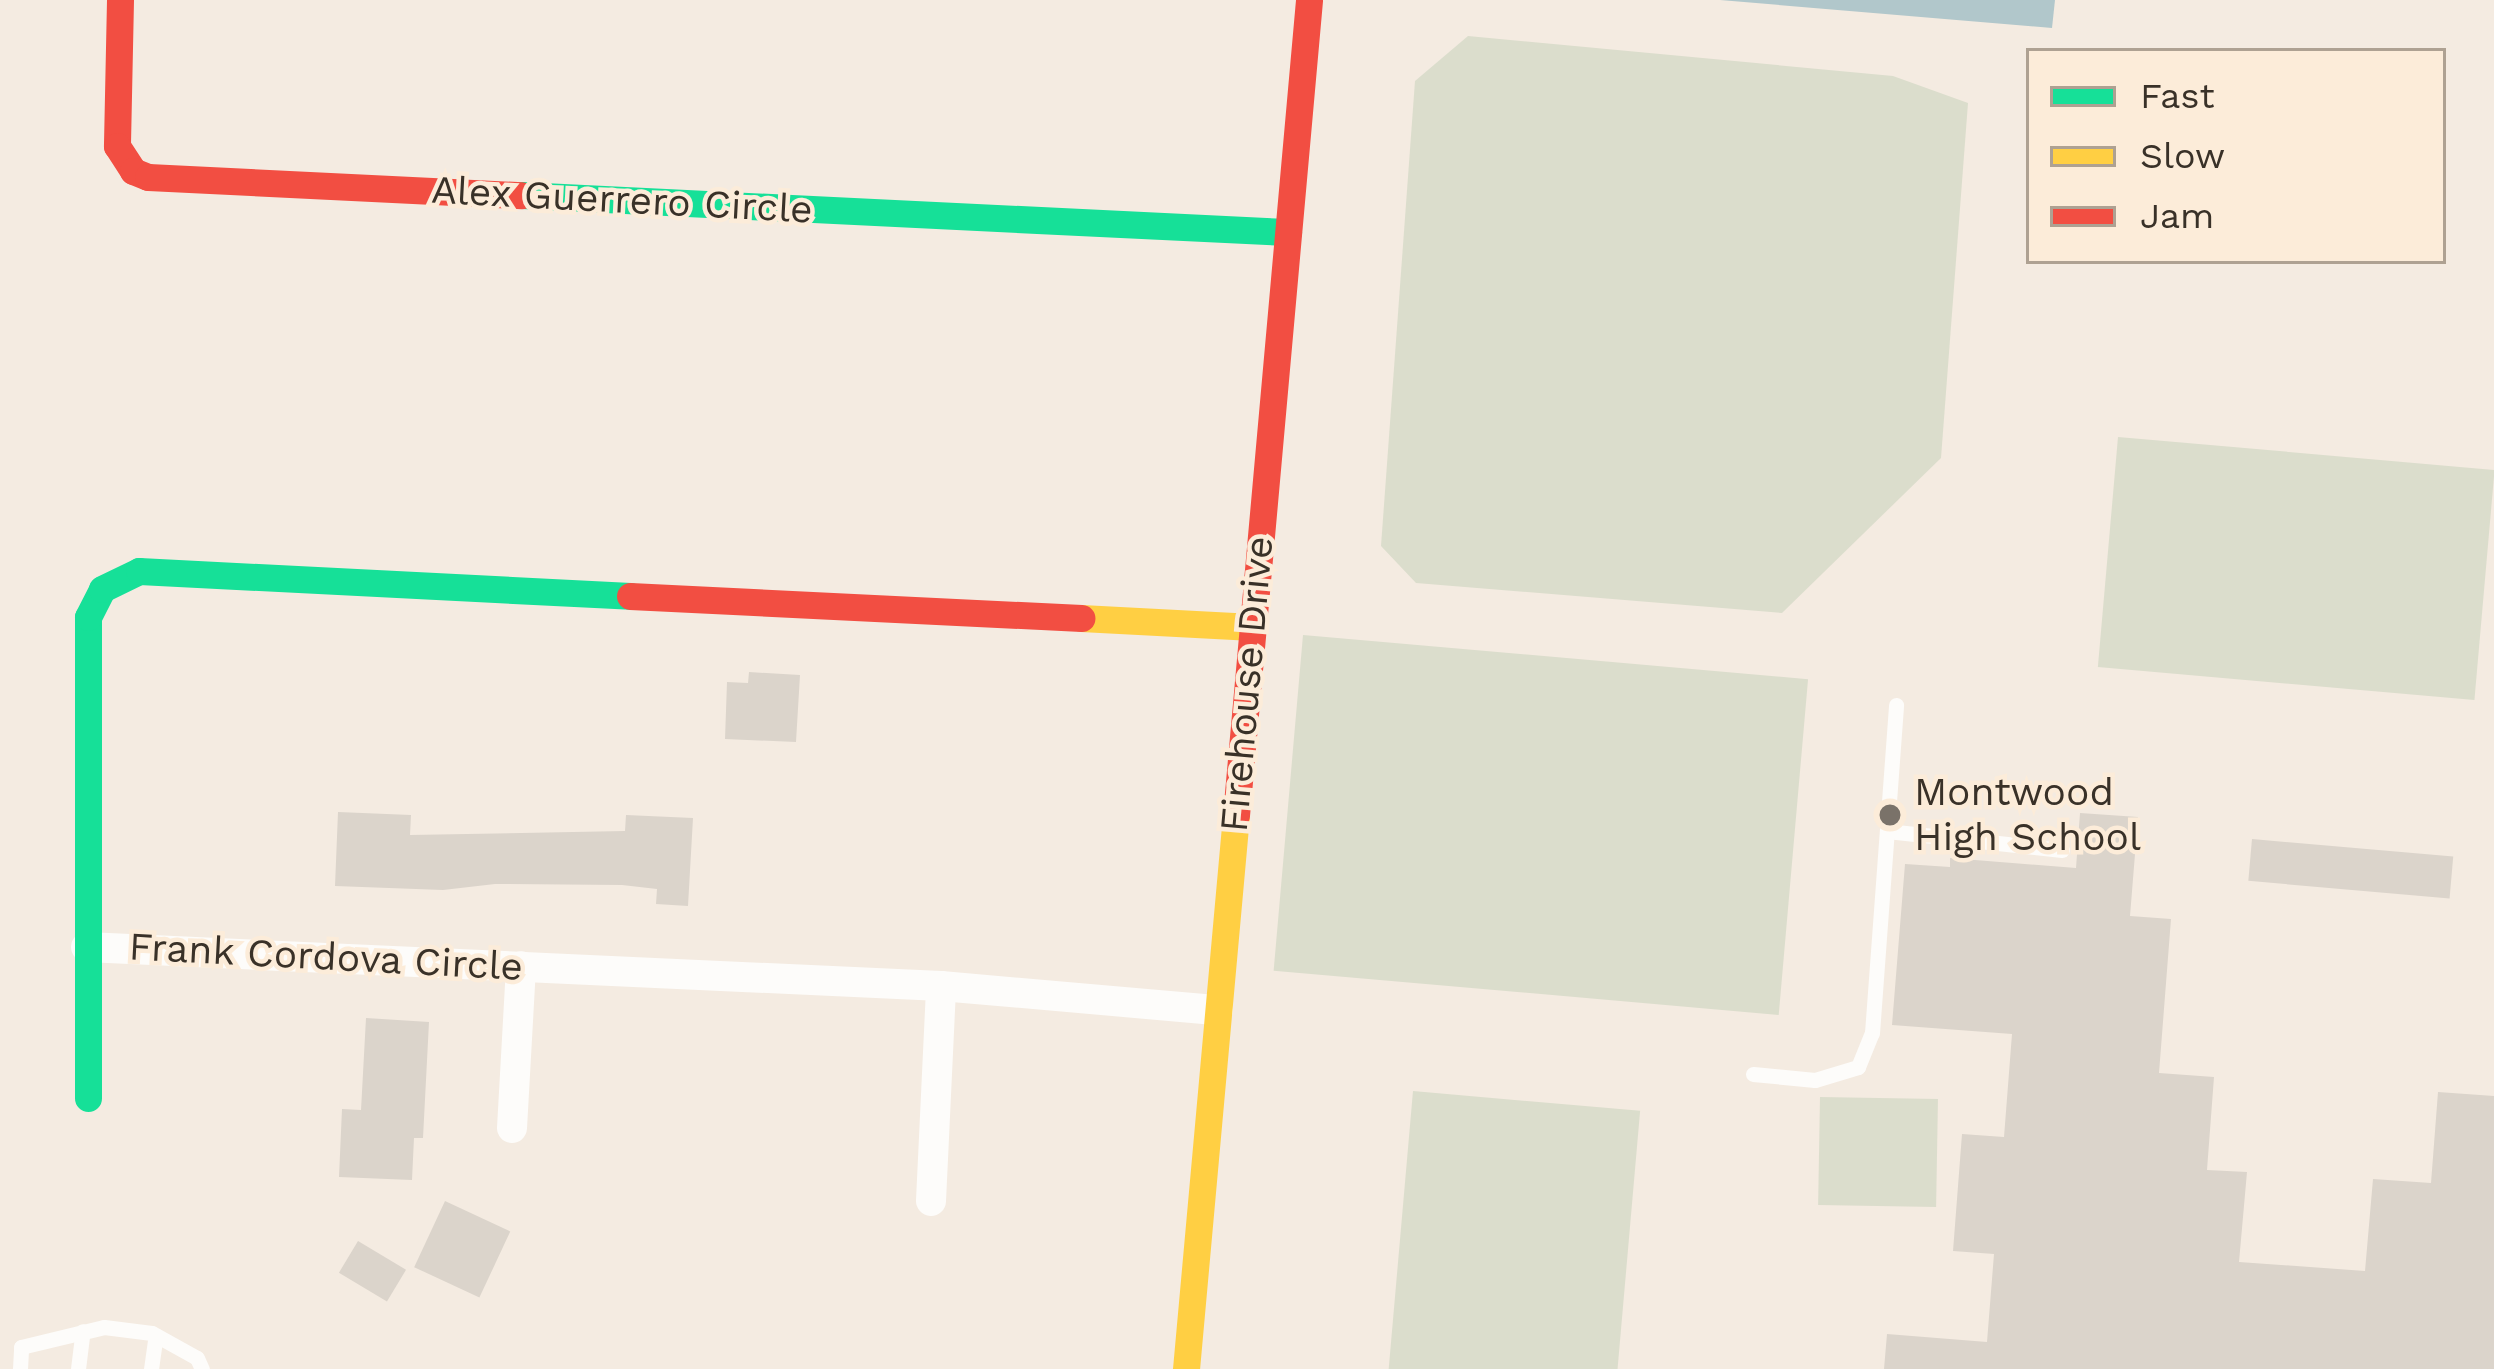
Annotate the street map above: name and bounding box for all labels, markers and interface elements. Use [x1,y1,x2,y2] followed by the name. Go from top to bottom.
[2026,48,2446,264] legend
[2140,75,2215,117] text: Fast
[2140,135,2225,177] text: Slow
[430,167,814,233] street label: Alex Guerrero Circle
[2140,195,2214,237] text: Jam
[1211,534,1283,834] street label: Firehouse Drive
[1914,770,2141,861] place label: Montwood High School
[1877,802,1903,828] marker: Montwood High School
[127,923,525,991] street label: Frank Cordova Circle

